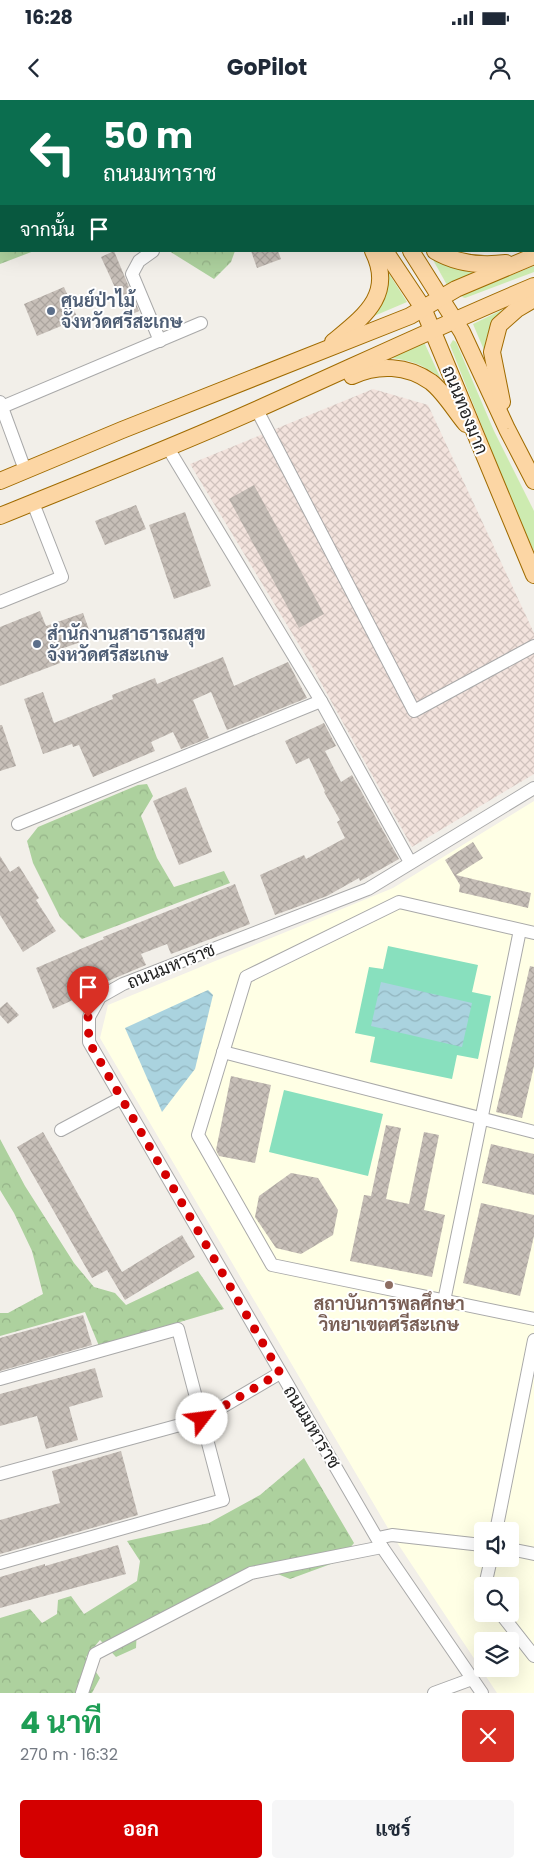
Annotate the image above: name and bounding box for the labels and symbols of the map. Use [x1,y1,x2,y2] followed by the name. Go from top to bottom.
[61,288,184,334] place label: ศูนย์ป่าไม้ จังหวัดศรีสะเกษ
[45,305,57,317] marker: ศูนย์ป่าไม้ จังหวัดศรีสะเกษ
[436,362,495,458] street label: ถนนทองมาก
[47,621,206,667] place label: สำนักงานสาธารณสุข จังหวัดศรีสะเกษ
[31,638,43,650] marker: สำนักงานสาธารณสุข จังหวัดศรีสะเกษ
[123,937,219,995] street label: ถนนมหาราช
[67,966,109,1017] pin
[383,1279,395,1291] marker: สถาบันการพลศึกษา วิทยาเขตศรีสะเกษ
[313,1291,465,1337] place label: สถาบันการพลศึกษา วิทยาเขตศรีสะเกษ
[278,1380,347,1473] street label: ถนนมหาราช
[175,1392,227,1444] position arrow

